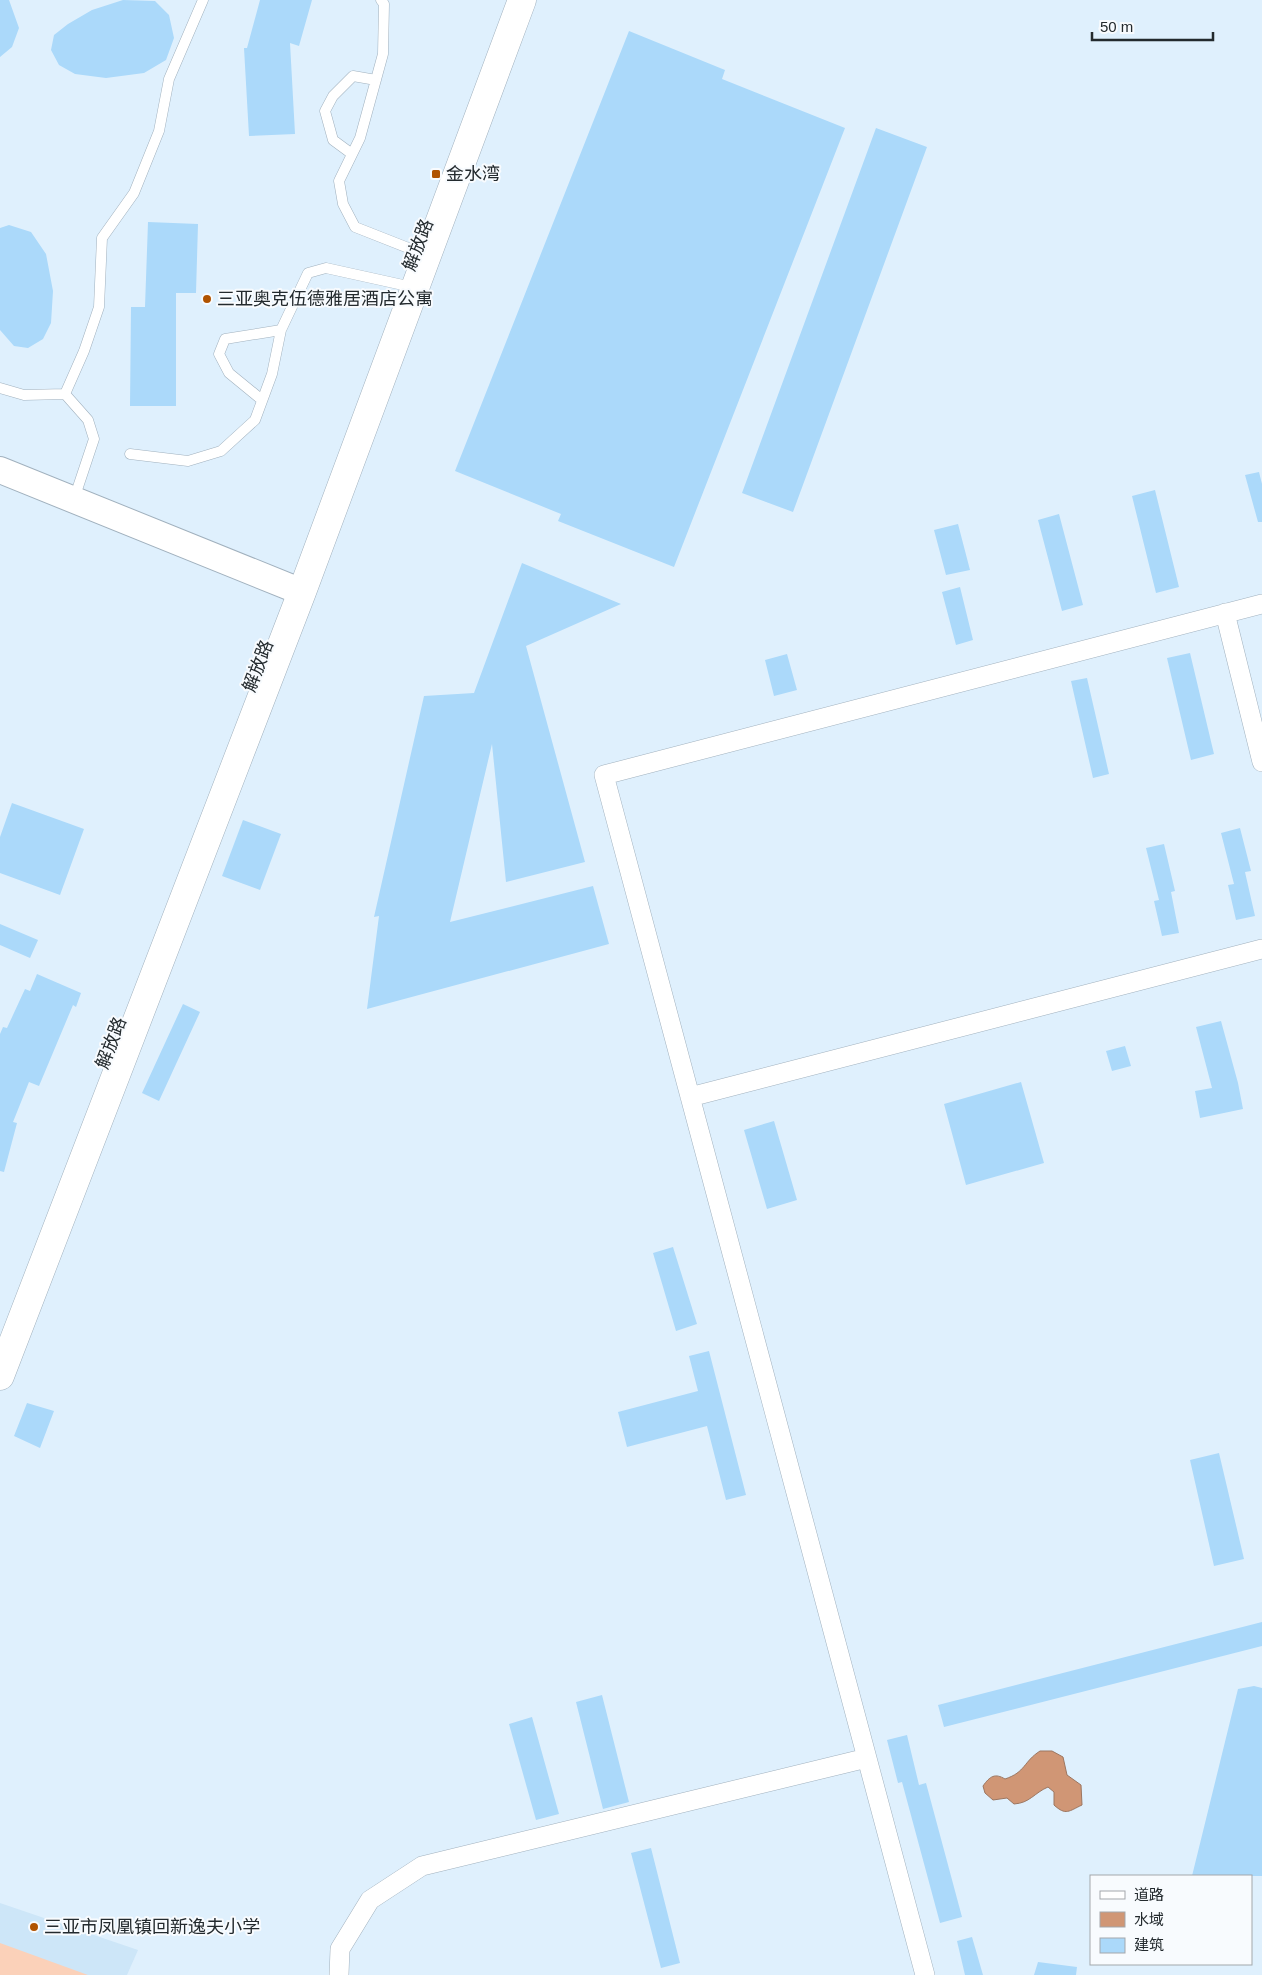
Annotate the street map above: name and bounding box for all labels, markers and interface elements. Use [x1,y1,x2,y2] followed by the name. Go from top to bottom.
[1092,10,1213,42] scale bar
[1100,18,1133,35] text: 50 m
[446,164,500,184] place label: 金水湾
[430,168,442,180] marker: 金水湾
[399,216,437,274] street label: 解放路
[217,289,433,309] place label: 三亚奥克伍德雅居酒店公寓
[201,293,213,305] marker: 三亚奥克伍德雅居酒店公寓
[239,637,277,695] street label: 解放路
[92,1014,130,1072] street label: 解放路
[1090,1875,1252,1965] legend
[1134,1886,1164,1903] text: 道路
[1134,1911,1164,1928] text: 水域
[44,1917,260,1937] place label: 三亚市凤凰镇回新逸夫小学
[28,1921,40,1933] marker: 三亚市凤凰镇回新逸夫小学
[1134,1936,1164,1953] text: 建筑

